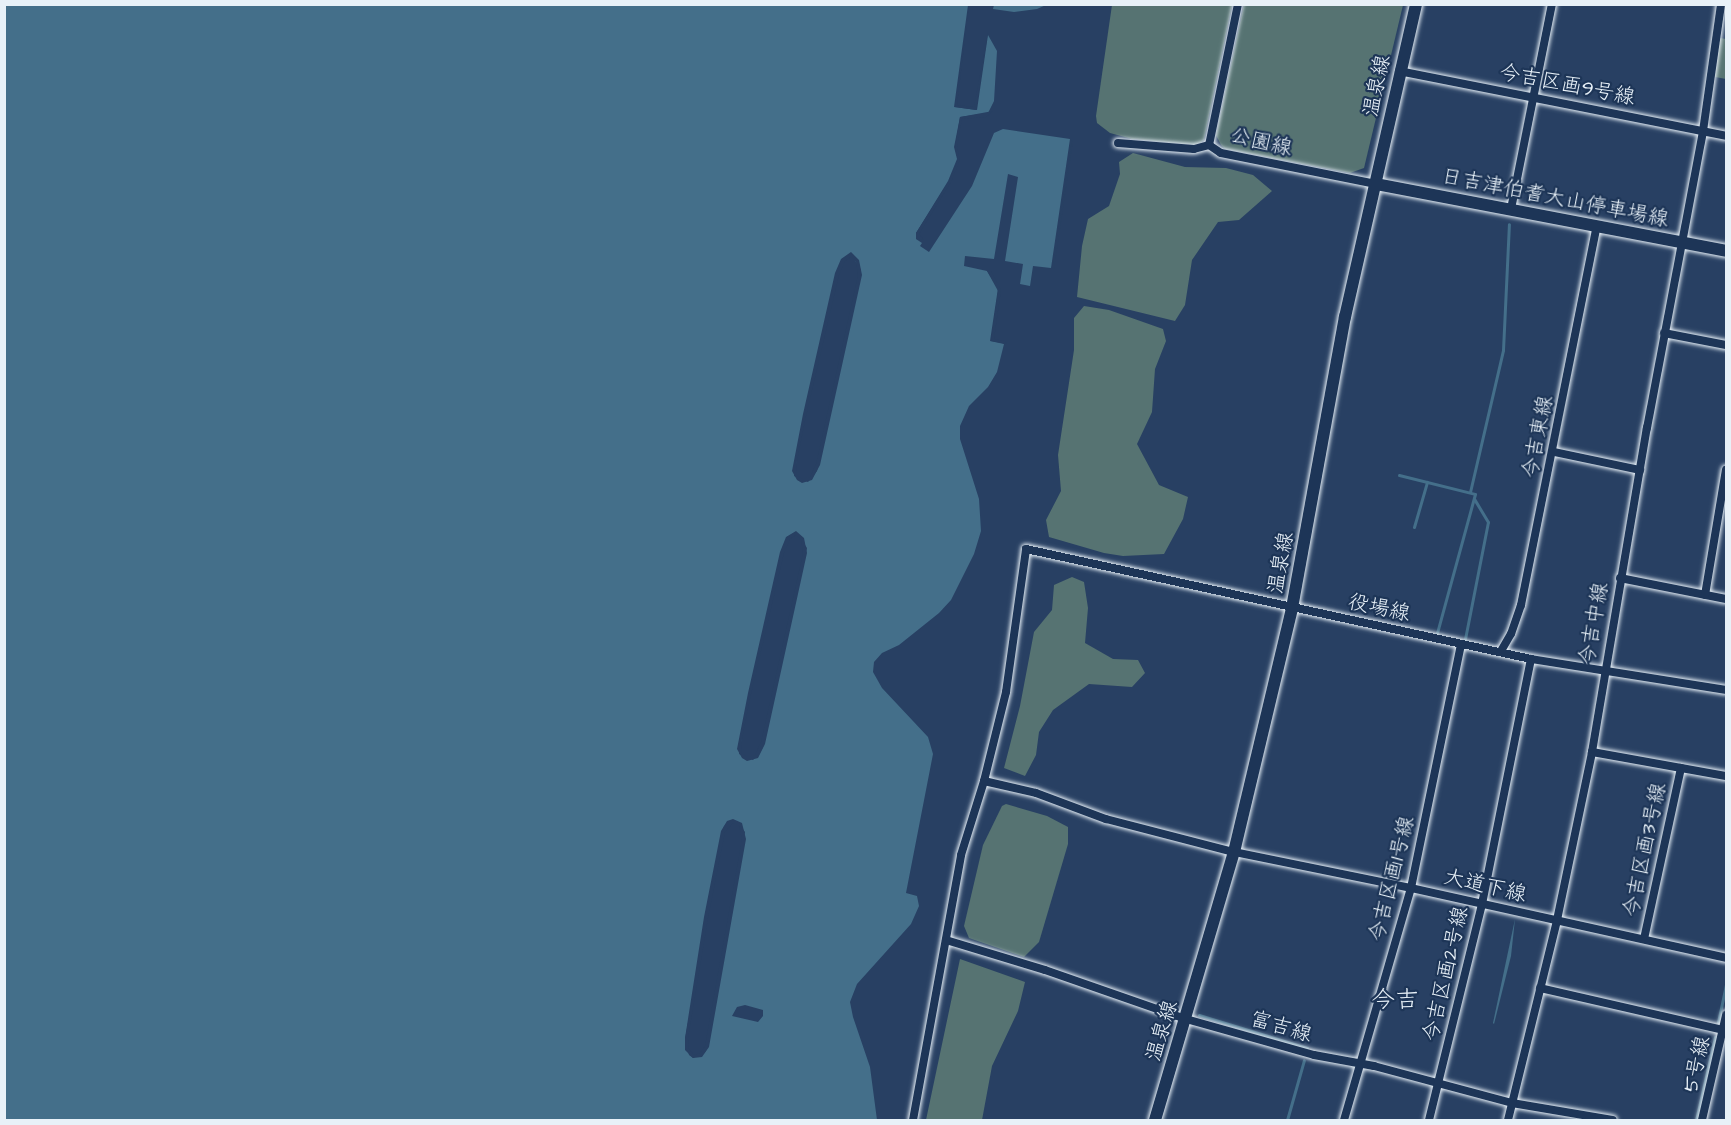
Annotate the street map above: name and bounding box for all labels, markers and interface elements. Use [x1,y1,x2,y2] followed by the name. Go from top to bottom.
[1358,53,1396,119] street label: 温泉線
[1497,59,1637,111] street label: 今吉区画9号線
[1227,123,1295,161] street label: 公園線
[1439,164,1671,232] street label: 日吉津伯耆大山停車場線
[1518,393,1558,481] street label: 今吉東線
[1263,530,1299,596] street label: 温泉線
[1574,580,1614,668] street label: 今吉中線
[1346,589,1412,627] street label: 役場線
[1618,781,1672,919] street label: 今吉区画3号線
[1364,814,1420,944] street label: 今吉区画1号線
[1441,864,1529,908] street label: 大道下線
[1418,904,1474,1044] street label: 今吉区画2号線
[1371,987,1419,1015] district label: 今吉
[1141,997,1183,1065] street label: 温泉線
[1247,1006,1315,1048] street label: 富吉線
[1678,1033,1716,1095] street label: 5号線

